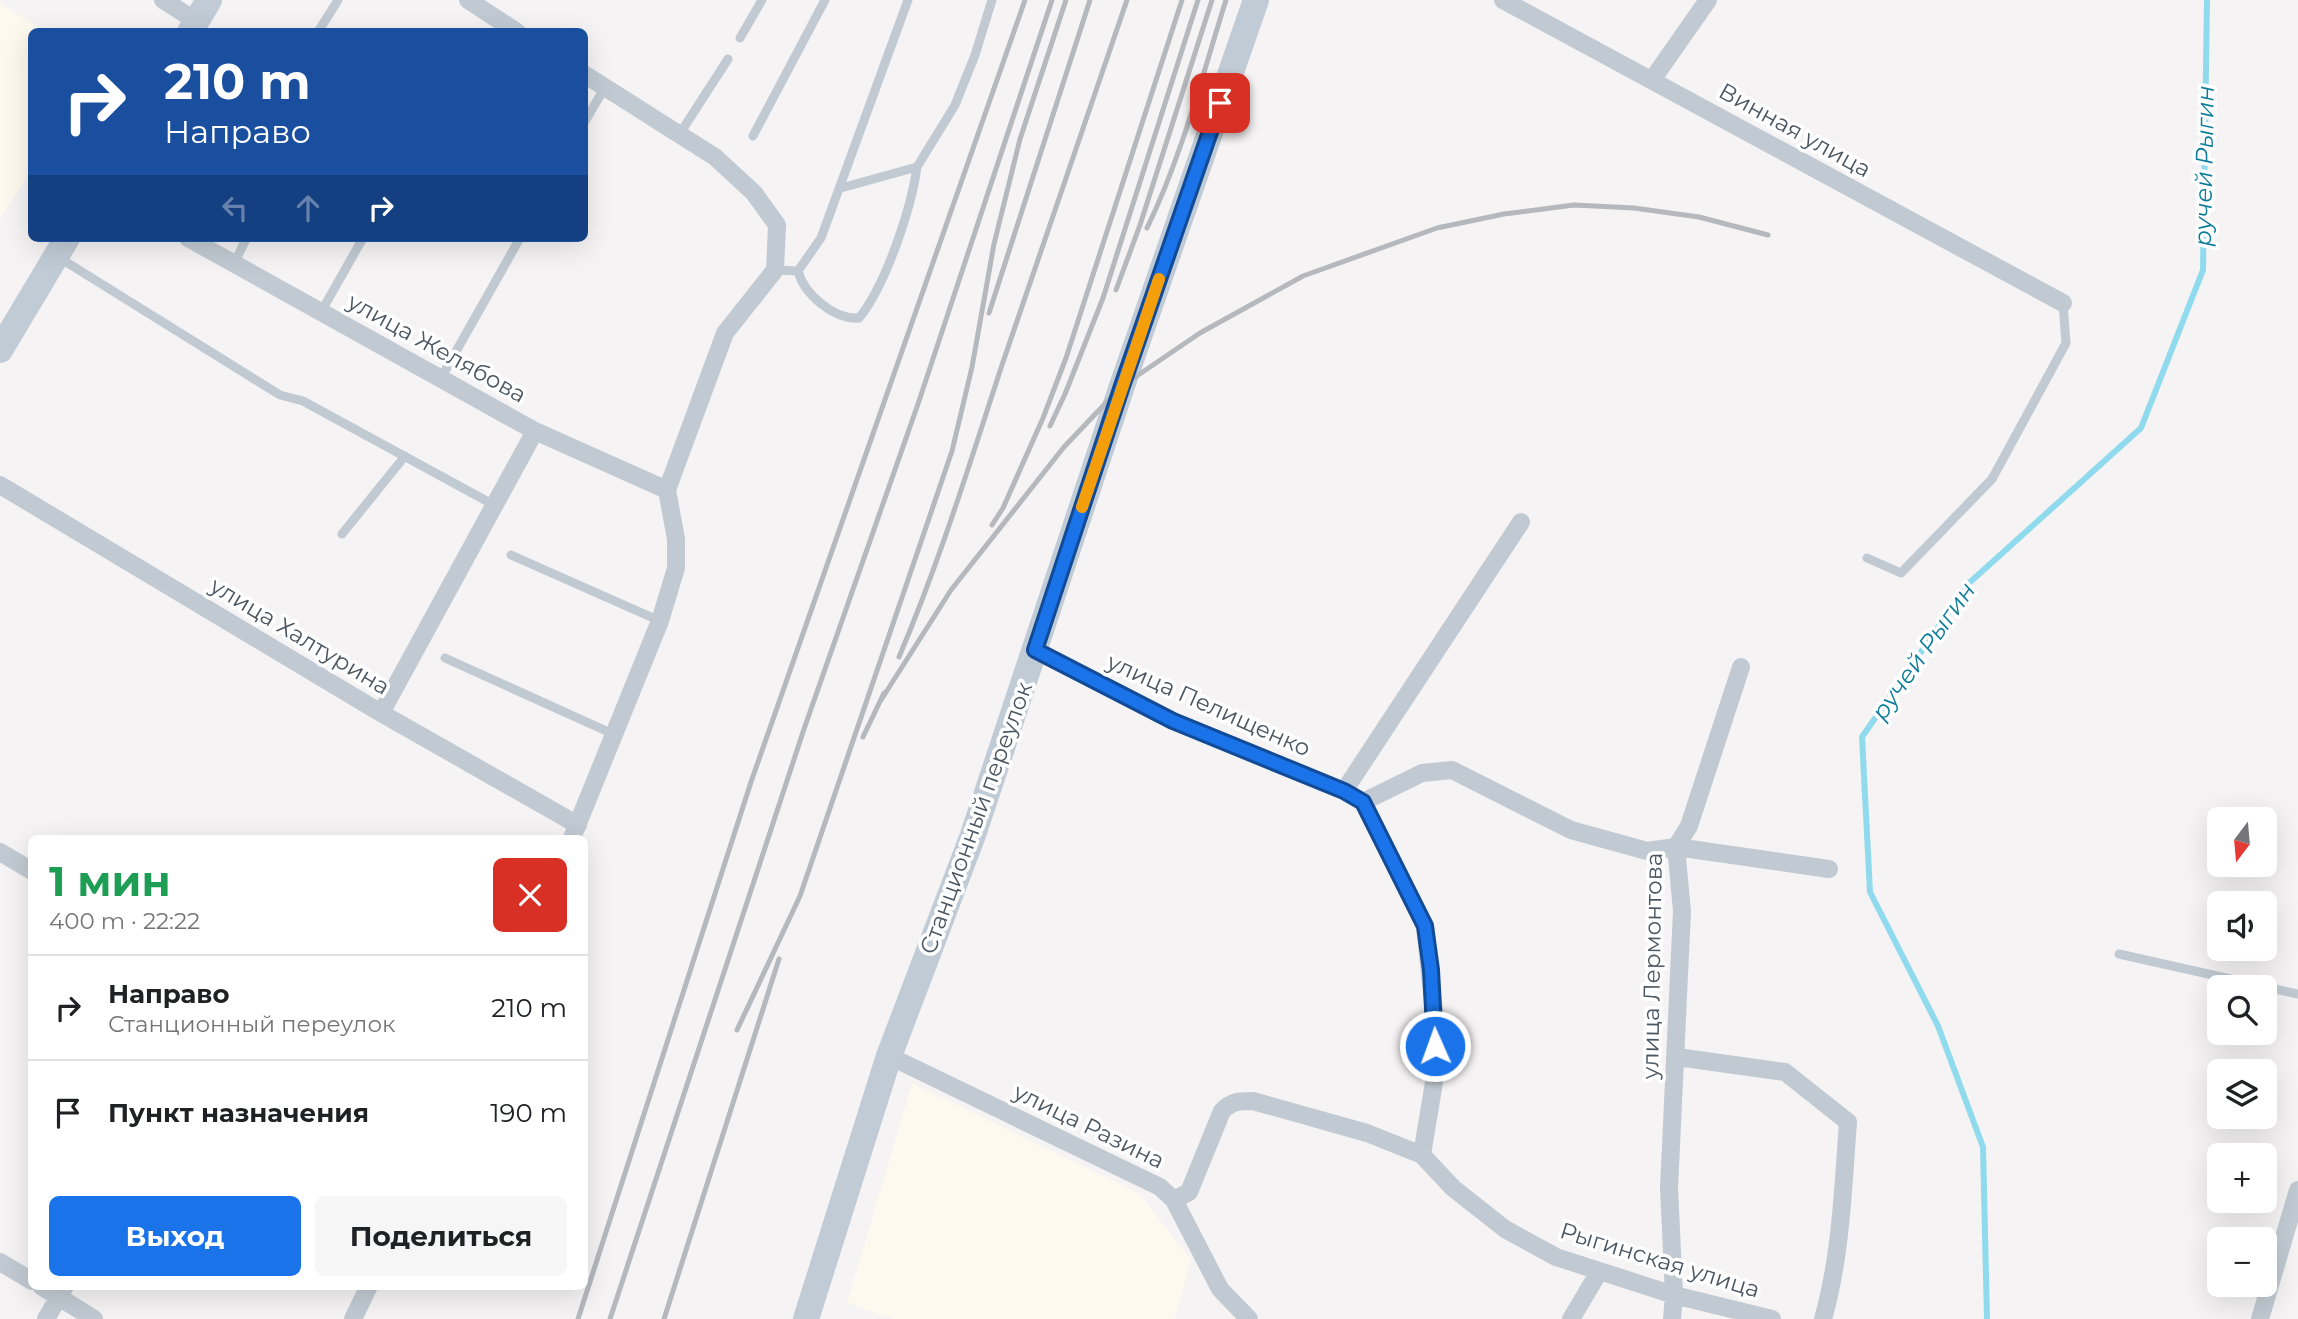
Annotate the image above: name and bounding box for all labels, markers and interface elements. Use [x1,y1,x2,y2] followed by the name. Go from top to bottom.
[164,52,311,111] text: 210 m
[49,56,140,147] icon: right
[1190,73,1250,133] pin
[1714,77,1876,183] street label: Винная улица
[1201,84,1239,122] icon: arrive
[2188,85,2220,247] water label: ручей Рыгин
[164,112,311,151] text: Направо
[216,189,254,227] icon: left
[289,189,327,227] icon: ahead
[362,189,400,227] icon: right
[342,287,531,409] street label: улица Желябова
[204,571,395,701] street label: улица Халтурина
[1865,577,1981,725] water label: ручей Рыгин
[1102,647,1315,762] street label: улица Пелищенко
[914,678,1039,958] street label: Станционный переулок
[2207,807,2277,877] north arrow
[2207,807,2277,1297] map controls
[1636,852,1668,1081] street label: улица Лермонтова
[49,855,171,907] text: 1 мин
[493,858,567,932] button: close
[2207,891,2277,961] button: sound
[49,907,200,935] text: 400 m · 22:22
[2207,975,2277,1045] button: search
[108,978,229,1010] text: Направо
[49,989,87,1027] icon: right
[491,992,567,1024] text: 210 m
[1398,1009,1472,1083] position arrow
[108,1010,395,1038] text: Станционный переулок
[2207,1059,2277,1129] button: layers
[1008,1077,1169,1175] street label: улица Разина
[49,1094,87,1132] icon: arrive
[108,1097,369,1129] text: Пункт назначения
[490,1097,567,1129] text: 190 m
[2207,1143,2277,1213] button: +
[49,1196,301,1276] button: Выход
[315,1196,567,1276] button: Поделиться
[1557,1216,1763,1304] street label: Рыгинская улица
[2207,1227,2277,1297] button: −

